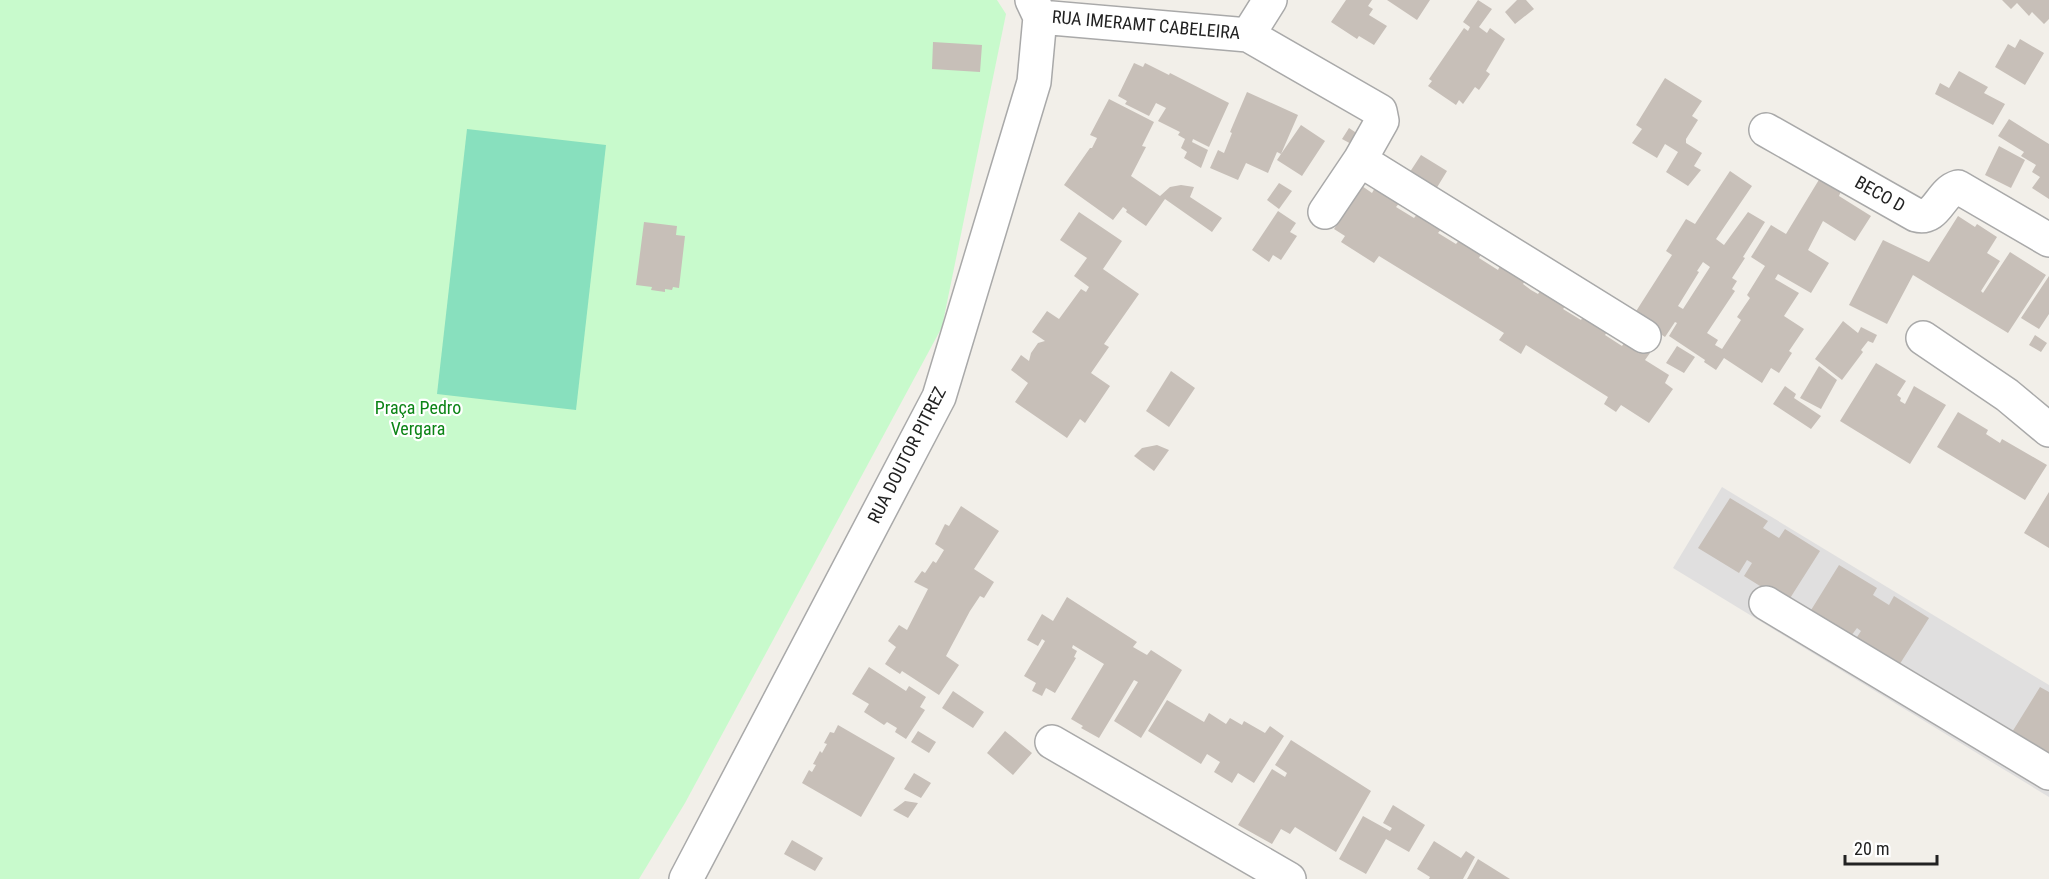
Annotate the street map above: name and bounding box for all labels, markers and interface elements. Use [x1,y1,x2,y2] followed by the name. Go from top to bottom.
[1051,6,1242,43] street label: RUA IMERAMT CABELEIRA
[1851,171,1909,216] street label: BECO D
[863,383,950,527] street label: RUA DOUTOR PITREZ
[375,397,461,439] park label: Praça Pedro Vergara
[1845,828,1936,866] scale bar
[1854,838,1889,859] text: 20 m

